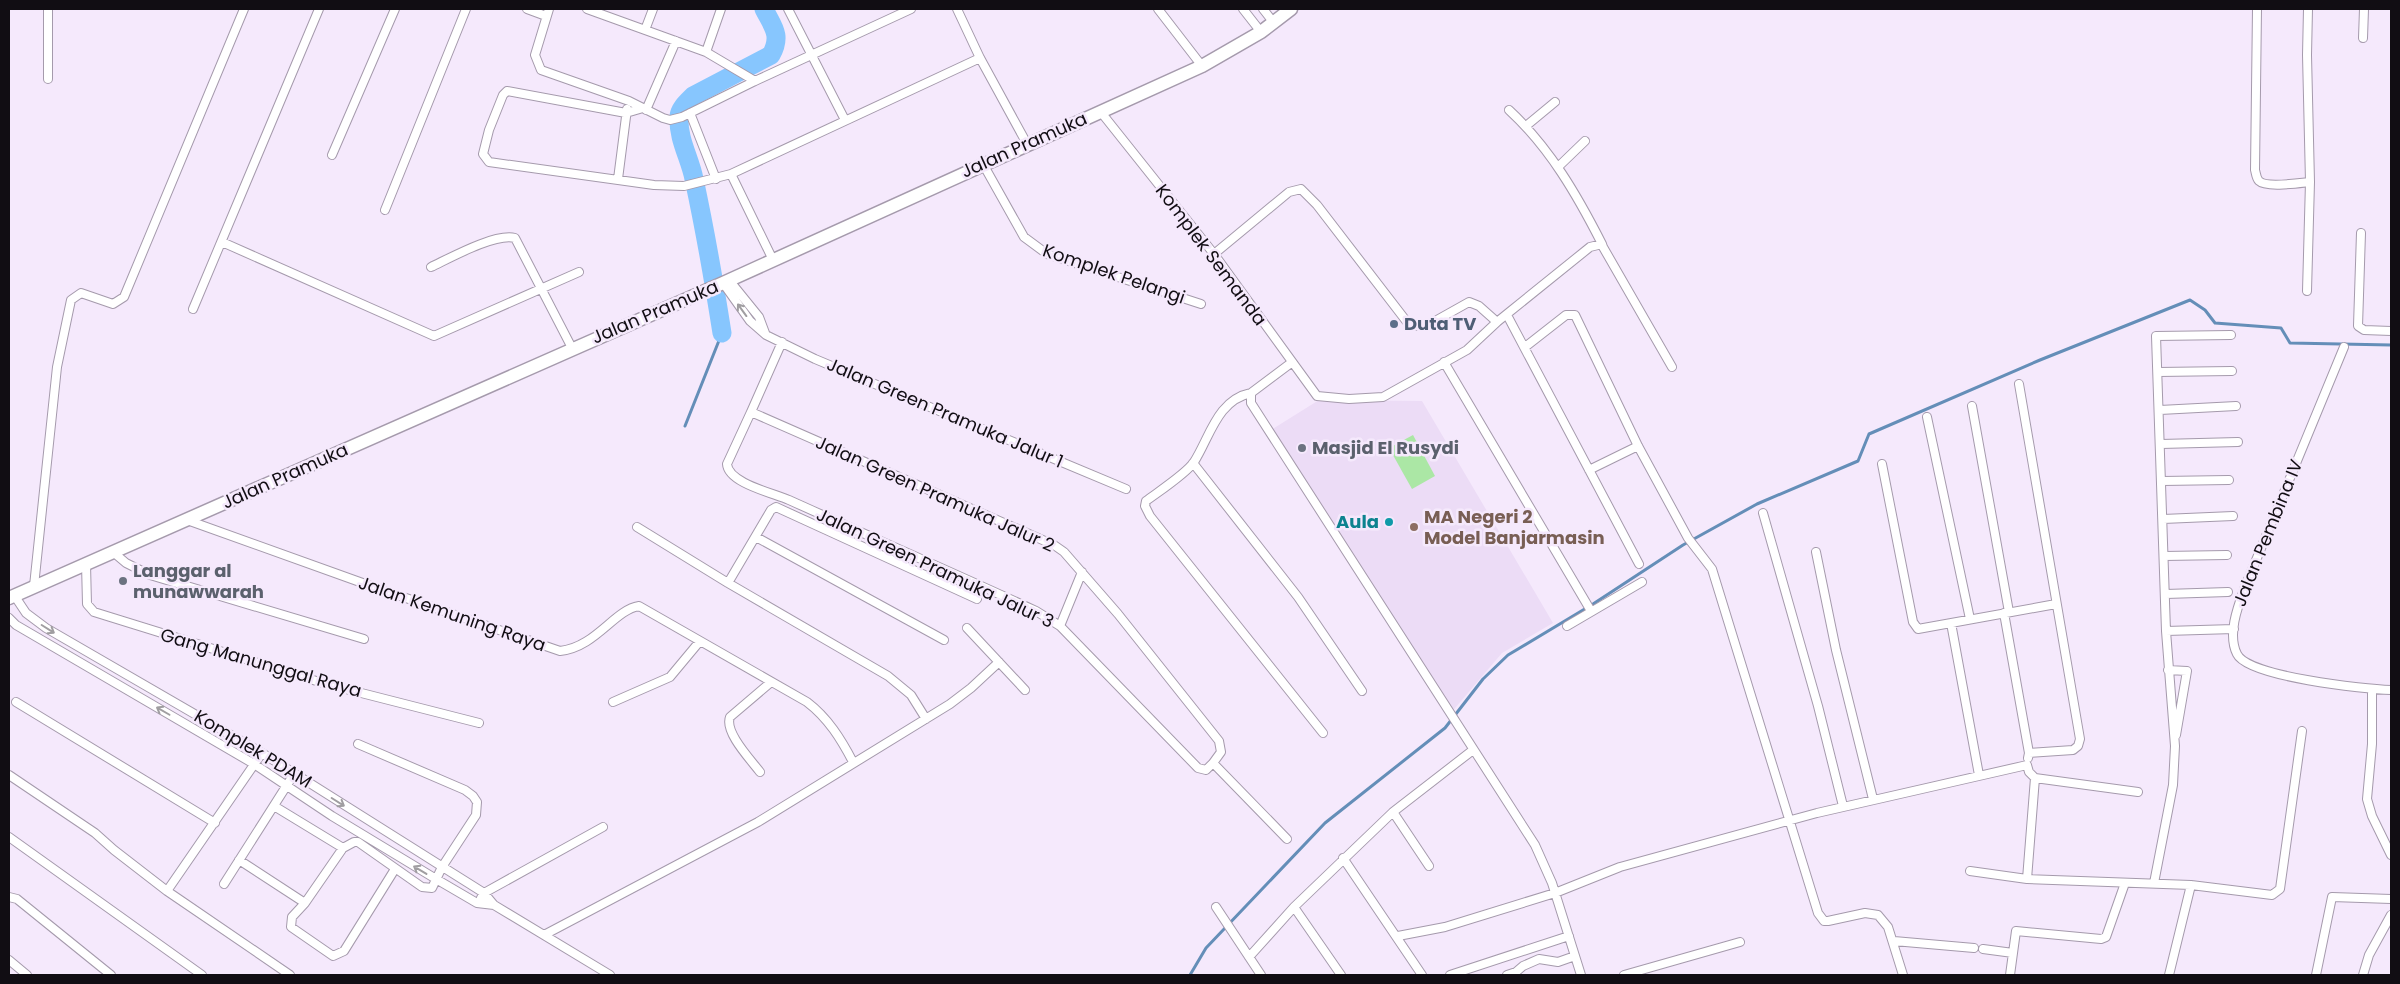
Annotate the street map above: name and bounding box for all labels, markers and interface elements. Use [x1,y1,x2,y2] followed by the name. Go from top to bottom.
[957,106,1091,184] street label: Jalan Pramuka
[1150,179,1273,330] street label: Komplek Semanda
[1040,237,1189,310] street label: Komplek Pelangi
[588,274,722,350] street label: Jalan Pramuka
[737,304,748,317] one-way arrow
[1404,311,1476,336] place label: Duta TV
[1388,318,1400,330] marker: Duta TV
[823,351,1067,474] street label: Jalan Green Pramuka Jalur 1
[812,429,1059,558] street label: Jalan Green Pramuka Jalur 2
[1312,435,1459,460] place label: Masjid El Rusydi
[218,437,352,515] street label: Jalan Pramuka
[1296,442,1308,454] marker: Masjid El Rusydi
[2227,456,2308,610] street label: Jalan Pembina IV
[812,501,1058,634] street label: Jalan Green Pramuka Jalur 3
[1424,504,1605,550] place label: MA Negeri 2 Model Banjarmasin
[1336,509,1379,534] place label: Aula
[1383,516,1395,528] marker: Aula
[1408,521,1420,533] marker: MA Negeri 2 Model Banjarmasin
[133,558,264,604] place label: Langgar al munawwarah
[355,570,549,657] street label: Jalan Kemuning Raya
[117,575,129,587] marker: Langgar al munawwarah
[158,622,365,703] street label: Gang Manunggal Raya
[41,624,55,634] one-way arrow
[190,703,317,794] street label: Komplek PDAM
[157,705,171,715] one-way arrow
[331,796,345,807] one-way arrow
[414,865,428,875] one-way arrow

